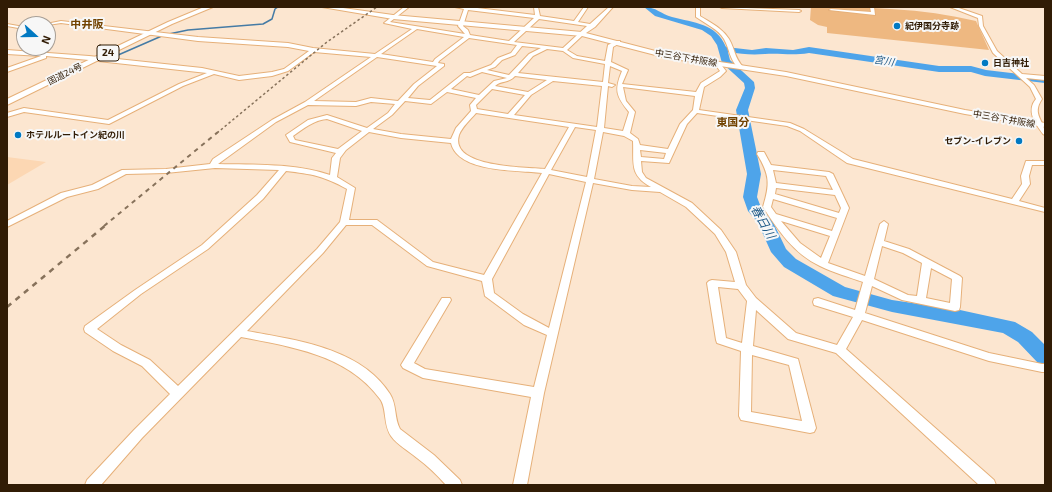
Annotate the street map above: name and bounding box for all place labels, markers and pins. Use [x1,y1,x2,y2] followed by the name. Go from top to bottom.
[892,21,902,31] marker: 紀伊国分寺跡
[905,21,959,31] place label: 紀伊国分寺跡
[980,58,990,68] marker: 日吉神社
[993,58,1029,68] place label: 日吉神社
[13,130,23,140] marker: ホテルルートイン紀の川
[26,130,125,140] place label: ホテルルートイン紀の川
[944,136,1011,146] place label: セブン-イレブン
[1014,136,1024,146] marker: セブン-イレブン

